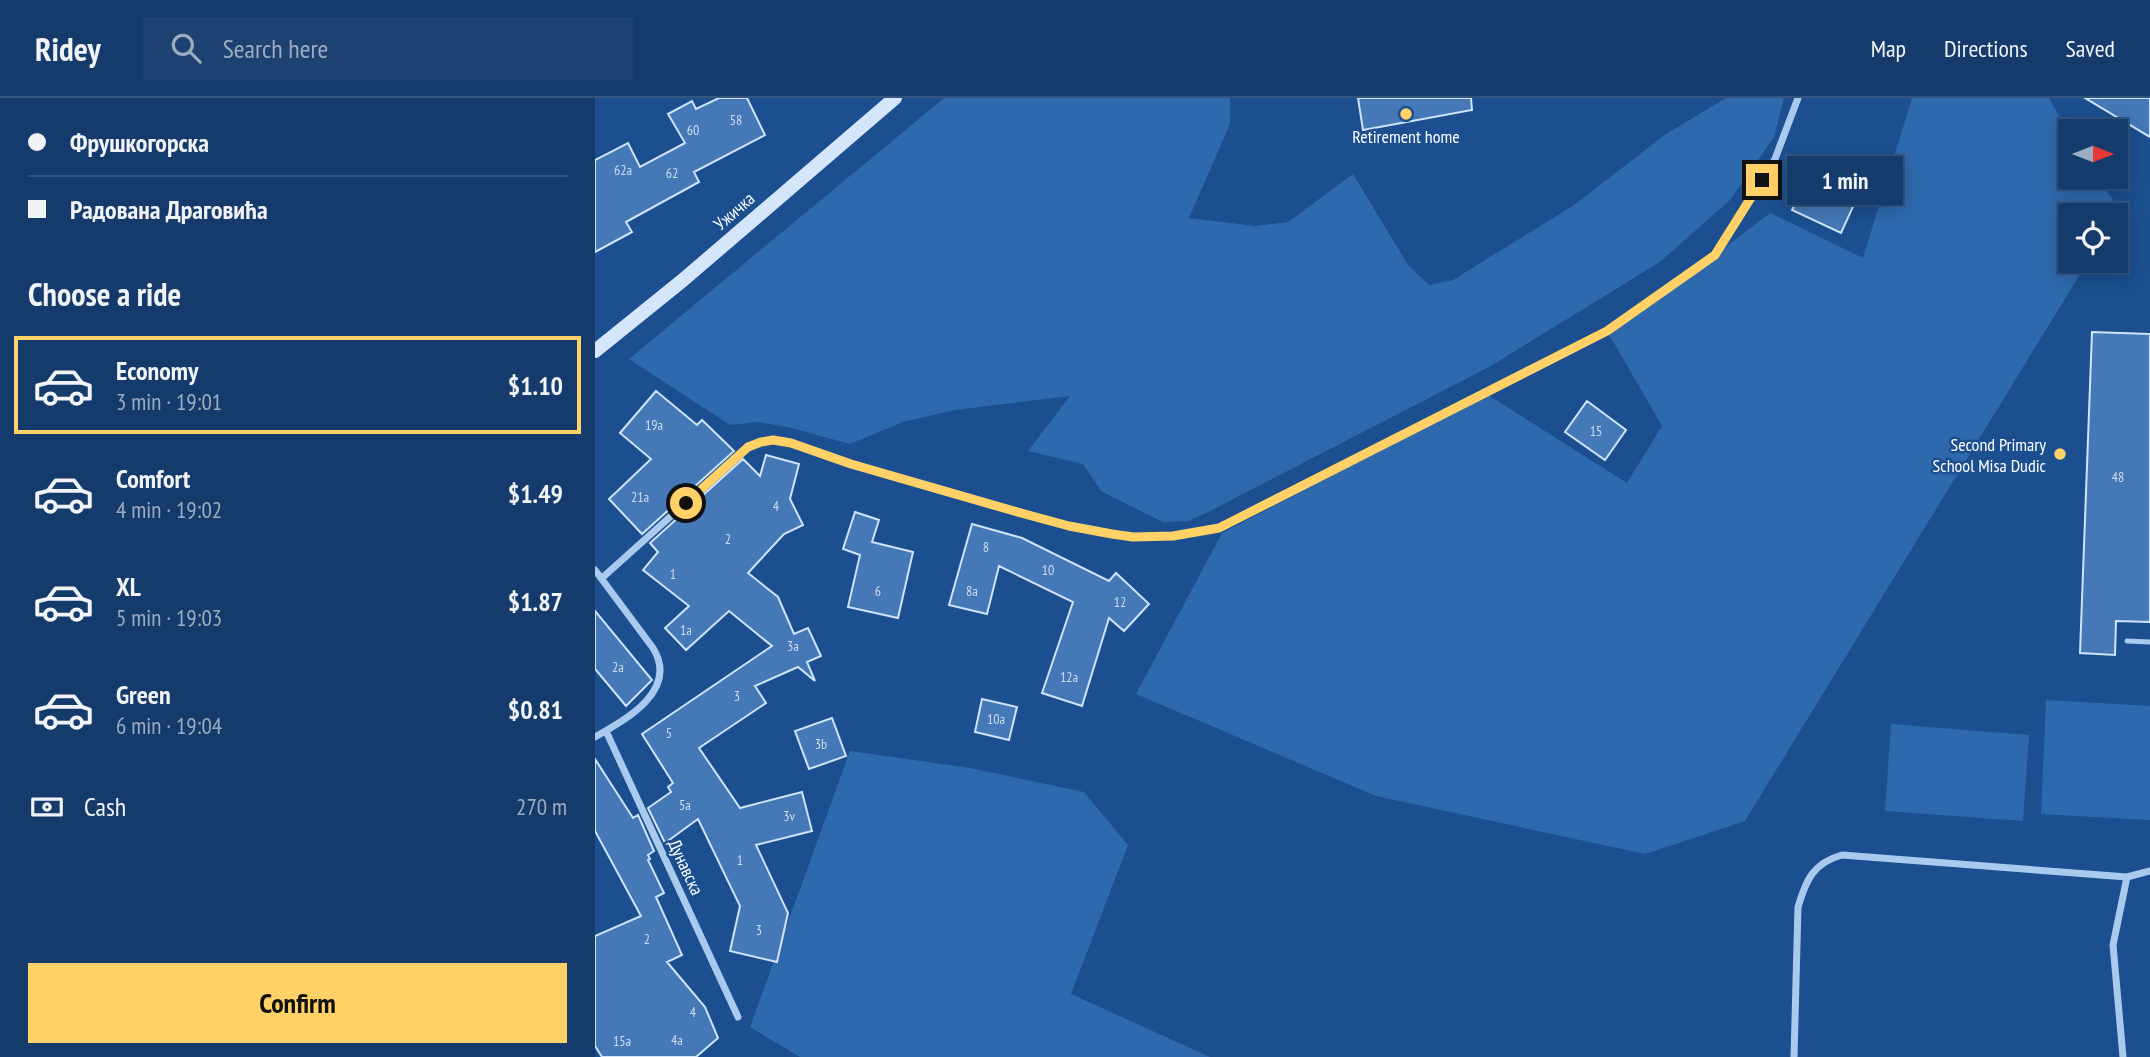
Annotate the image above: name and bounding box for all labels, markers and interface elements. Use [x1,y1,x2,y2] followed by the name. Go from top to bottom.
[143,17,633,80] search box
[35,27,101,70] text: Ridey
[167,29,205,67] icon: search
[223,32,328,65] text: Search here
[1871,33,1906,64] text: Map
[1944,33,2028,64] text: Directions
[2066,33,2115,64] text: Saved
[1398,106,1414,122] marker: Retirement home
[730,111,742,129] house number: 58
[2058,119,2128,189] north arrow
[2058,119,2128,273] map controls
[687,121,699,139] house number: 60
[1352,125,1460,148] place label: Retirement home
[70,126,209,159] text: Фрушкогорска
[1787,155,1902,204] callout: 1 min
[614,161,632,179] house number: 62a
[666,164,678,182] house number: 62
[1746,164,1778,196] route end
[1822,166,1868,195] text: 1 min
[709,187,759,235] street label: Ужичка
[70,193,268,226] text: Радована Драговића
[2058,203,2128,273] button: locate
[28,273,181,315] text: Choose a ride
[32,354,95,417] icon: car
[116,354,198,387] text: Economy
[508,369,563,402] text: $1.10
[116,387,222,416] text: 3 min · 19:01
[645,416,663,434] house number: 19a
[1590,422,1602,440] house number: 15
[1933,433,2047,477] place label: Second Primary School Misa Dudic
[2052,446,2068,462] marker: Second Primary School Misa Dudic
[32,462,95,525] icon: car
[116,462,190,495] text: Comfort
[2112,468,2124,486] house number: 48
[508,477,563,510] text: $1.49
[670,487,702,519] route start
[631,488,649,506] house number: 21a
[116,495,222,524] text: 4 min · 19:02
[773,497,780,515] house number: 4
[725,530,731,548] house number: 2
[983,538,989,556] house number: 8
[1042,561,1054,579] house number: 10
[670,565,676,583] house number: 1
[32,570,95,633] icon: car
[116,570,141,603] text: XL
[875,582,881,600] house number: 6
[966,582,978,600] house number: 8a
[508,585,563,618] text: $1.87
[1114,593,1126,611] house number: 12
[116,603,222,632] text: 5 min · 19:03
[680,621,692,639] house number: 1a
[787,637,799,655] house number: 3a
[612,658,624,676] house number: 2a
[1060,668,1078,686] house number: 12a
[32,678,95,741] icon: car
[116,678,171,711] text: Green
[734,687,740,705] house number: 3
[508,693,563,726] text: $0.81
[987,710,1005,728] house number: 10a
[116,711,222,740] text: 6 min · 19:04
[666,724,672,742] house number: 5
[815,735,827,753] house number: 3b
[28,788,66,826] icon: cash
[84,790,126,823] text: Cash
[516,792,567,821] text: 270 m
[679,796,691,814] house number: 5a
[783,807,795,825] house number: 3v
[663,835,709,899] street label: Дунавска
[737,851,743,869] house number: 1
[756,921,762,939] house number: 3
[644,930,650,948] house number: 2
[28,963,567,1043] button: Confirm
[690,1003,697,1021] house number: 4
[671,1031,683,1049] house number: 4a
[613,1032,631,1050] house number: 15a

